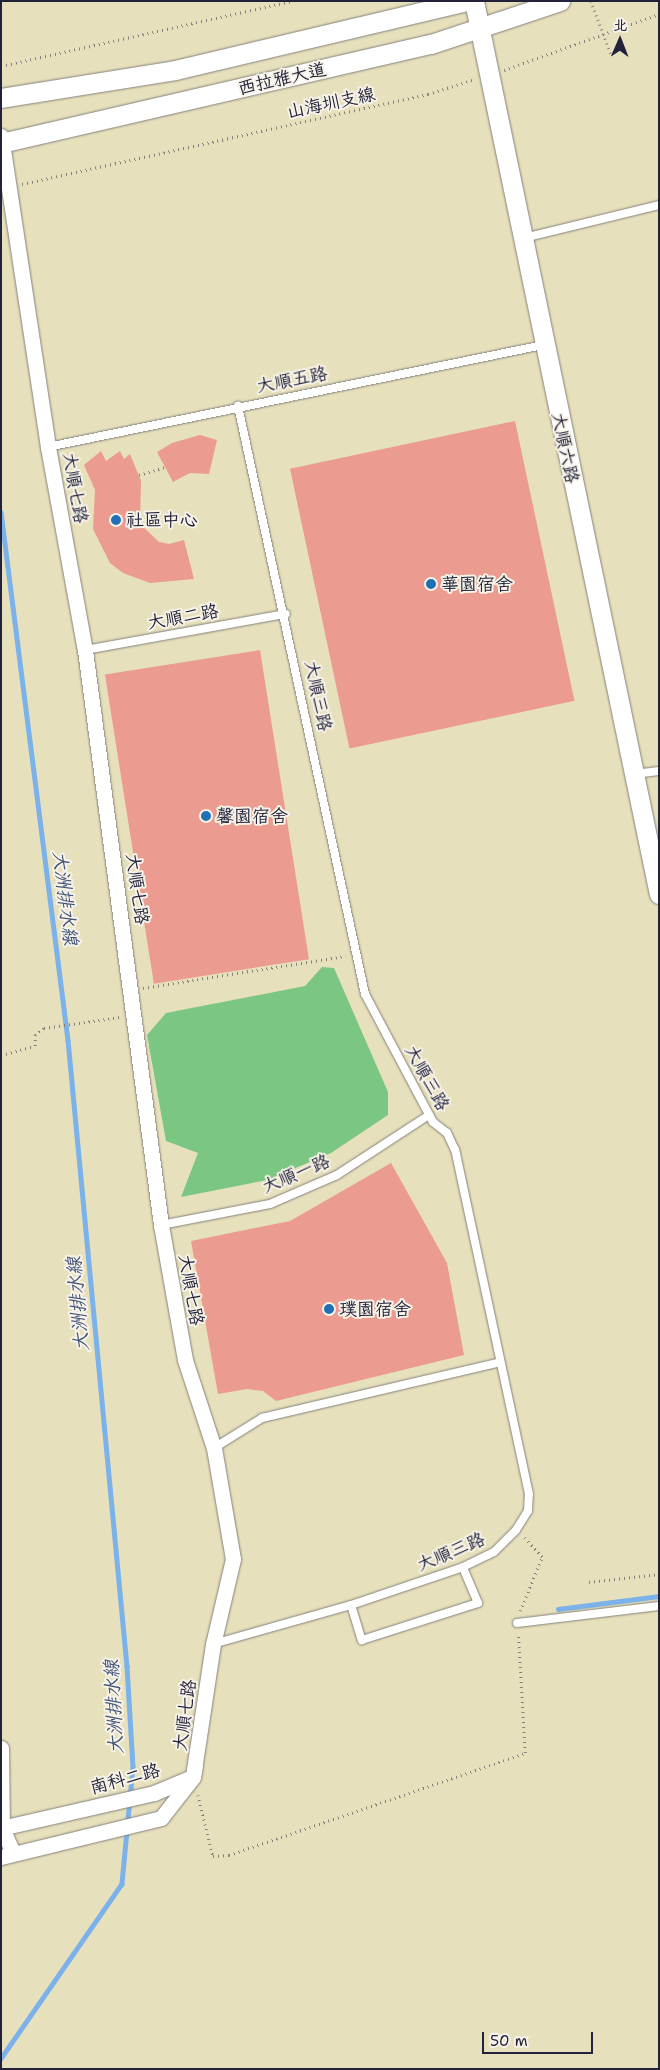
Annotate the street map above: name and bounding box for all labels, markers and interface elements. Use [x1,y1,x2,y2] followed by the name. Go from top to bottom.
[595,15,645,65] north arrow
[613,16,627,34] text: 北
[236,58,328,100] street label: 西拉雅大道
[285,83,377,123] street label: 山海圳支線
[255,363,329,397] street label: 大順五路
[547,411,583,485] street label: 大順六路
[58,451,92,525] street label: 大順七路
[126,509,198,531] place label: 社區中心
[110,514,122,526] marker: 社區中心
[441,573,513,595] place label: 華園宿舍
[425,578,437,590] marker: 華園宿舍
[146,600,220,634] street label: 大順二路
[300,659,336,733] street label: 大順三路
[216,805,288,827] place label: 馨園宿舍
[200,810,212,822] marker: 馨園宿舍
[48,849,82,947] water label: 大洲排水線
[121,852,153,926] street label: 大順七路
[400,1041,454,1115] street label: 大順三路
[259,1150,333,1198] street label: 大順一路
[174,1253,208,1327] street label: 大順七路
[63,1256,93,1352] water label: 大洲排水線
[339,1298,411,1320] place label: 璞園宿舍
[323,1303,335,1315] marker: 璞園宿舍
[414,1528,488,1576] street label: 大順三路
[100,1659,128,1755] water label: 大洲排水線
[169,1678,201,1752] street label: 大順七路
[87,1759,163,1799] street label: 南科二路
[485,2022,596,2054] scale bar
[490,2031,528,2051] text: 50 m

